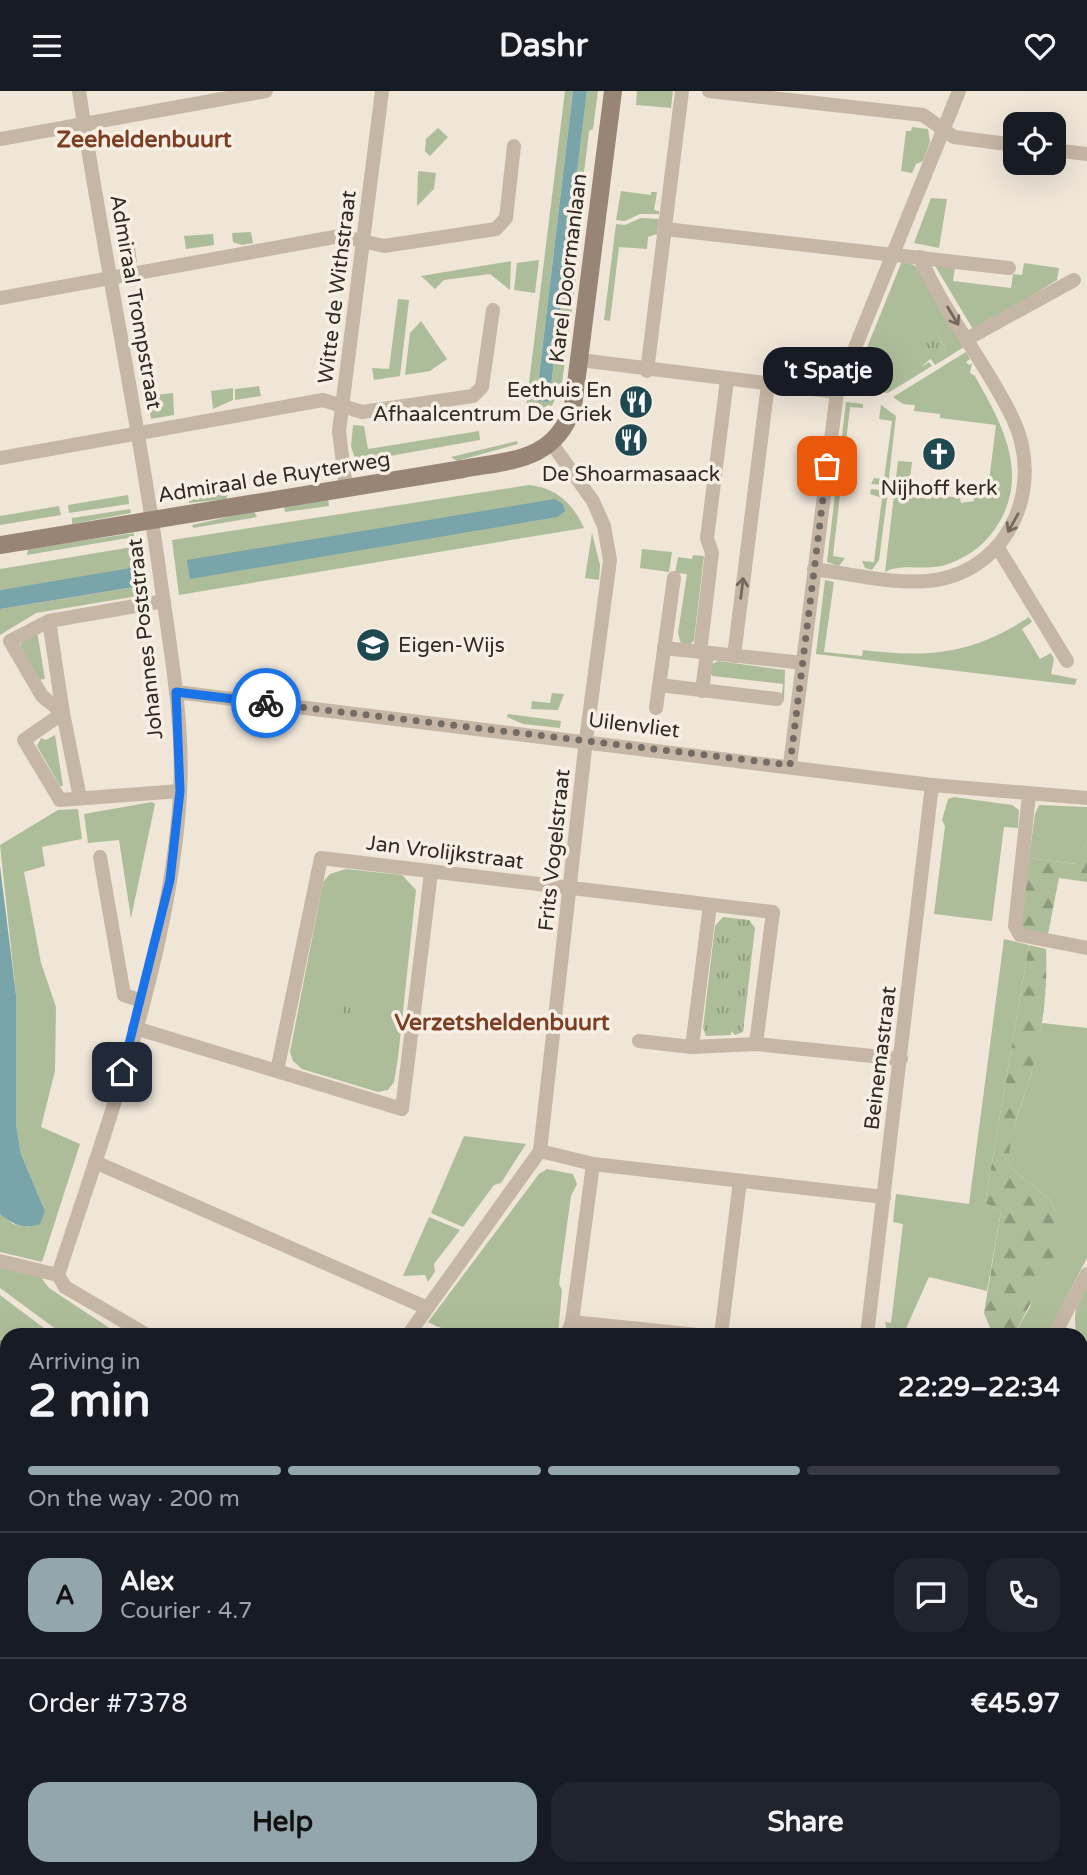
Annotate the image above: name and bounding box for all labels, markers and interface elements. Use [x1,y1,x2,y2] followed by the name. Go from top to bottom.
[28,27,66,65] icon: menu
[499,27,588,65] text: Dashr
[1021,27,1059,65] icon: heart
[1003,112,1066,175] map controls
[1003,112,1066,175] button: locate
[56,126,232,154] district label: Zeeheldenbuurt
[544,172,593,364] street label: Karel Doormanlaan
[313,189,362,385] street label: Witte de Withstraat
[104,193,167,411] street label: Admiraal Trompstraat
[946,306,960,326] one-way arrow
[762,347,892,396] callout: 't Spatje
[784,357,872,385] text: 't Spatje
[373,378,612,427] place label: Eethuis En Afhaalcentrum De Griek
[617,383,655,421] restaurant icon: Eethuis En Afhaalcentrum De Griek
[612,421,650,459] restaurant icon: De Shoarmasaack
[920,435,958,473] church icon: Nijhoff kerk
[797,436,857,496] pin
[156,447,392,508] street label: Admiraal de Ruyterweg
[808,447,846,485] icon: bag
[542,462,720,487] place label: De Shoarmasaack
[880,476,998,501] place label: Nijhoff kerk
[1006,513,1020,533] one-way arrow
[122,537,168,741] street label: Johannes Poststraat
[736,577,749,600] one-way arrow
[354,626,392,664] school or university icon: Eigen-Wijs
[398,633,505,658] place label: Eigen-Wijs
[231,668,301,738] courier
[247,684,285,722] icon: bike
[587,707,681,744] street label: Uilenvliet
[534,768,575,932] street label: Frits Vogelstraat
[365,830,525,875] street label: Jan Vrolijkstraat
[859,985,902,1131] street label: Beinemastraat
[394,1009,610,1037] district label: Verzetsheldenbuurt
[92,1042,152,1102] pin
[103,1053,141,1091] icon: home
[28,1348,141,1376] text: Arriving in
[898,1372,1060,1403] text: 22:29–22:34
[28,1374,151,1429] text: 2 min
[28,1485,240,1513] text: On the way · 200 m
[894,1558,968,1632] button: chat
[986,1558,1060,1632] button: phone
[120,1566,174,1597] text: Alex
[55,1580,75,1611] text: A
[120,1597,253,1625] text: Courier · 4.7
[28,1688,188,1719] text: Order #7378
[970,1688,1060,1719] text: €45.97
[28,1782,537,1862] button: Help
[551,1782,1060,1862] button: Share

